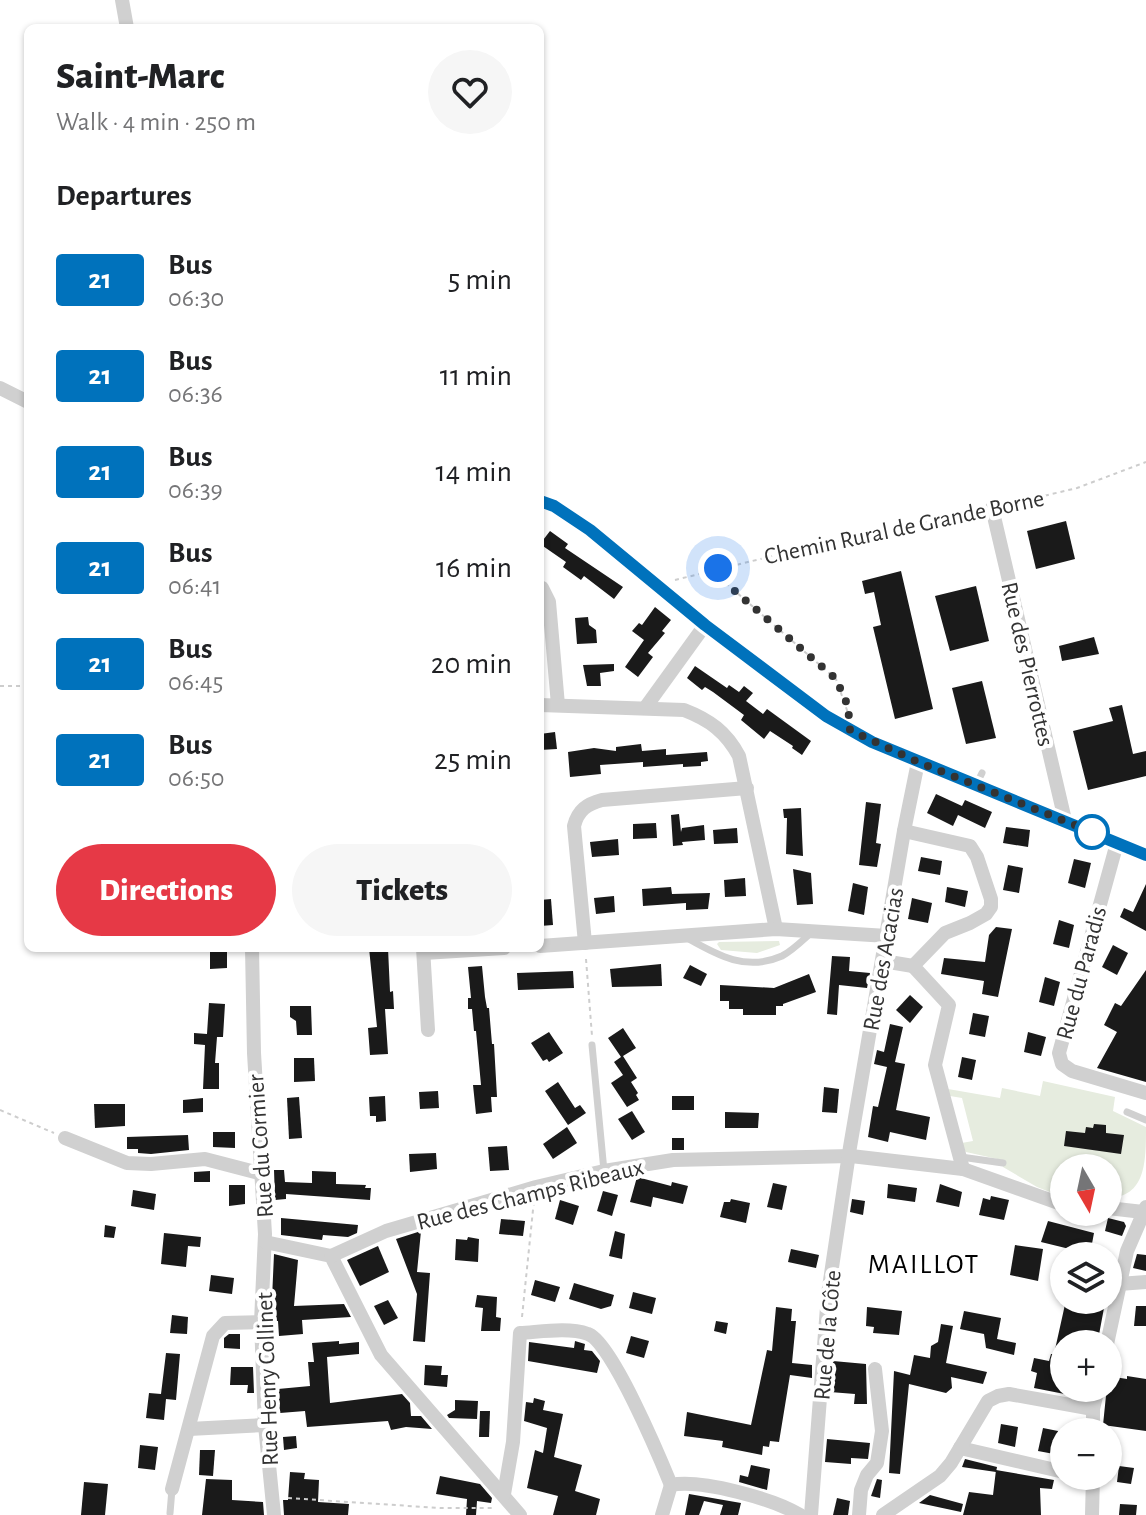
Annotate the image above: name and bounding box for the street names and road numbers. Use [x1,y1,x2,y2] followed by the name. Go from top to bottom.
[762,487,1046,569] street label: Chemin Rural de Grande Borne
[996,580,1058,749] street label: Rue des Pierrottes
[860,886,908,1033] street label: Rue des Acacias
[1053,904,1111,1043] street label: Rue du Paradis
[244,1073,278,1219] street label: Rue du Cormier
[414,1155,647,1235] street label: Rue des Champs Ribeaux
[810,1269,846,1401] street label: Rue de la Côte
[253,1291,283,1466] street label: Rue Henry Collinet

